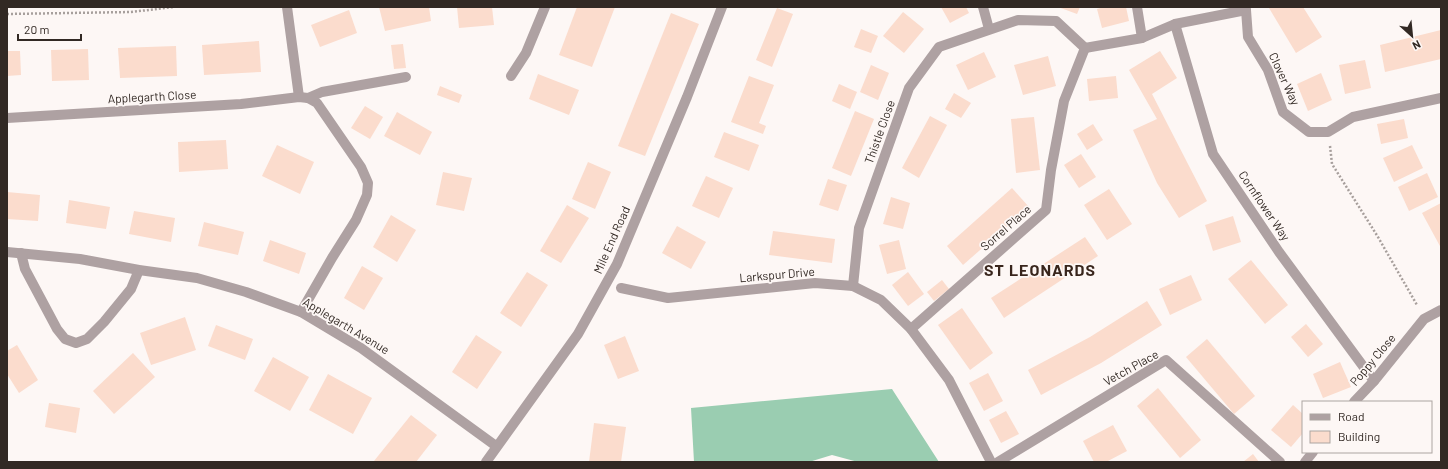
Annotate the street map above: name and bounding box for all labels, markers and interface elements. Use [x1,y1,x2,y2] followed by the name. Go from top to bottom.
[18,16,81,42] scale bar
[1392,16,1432,56] north arrow
[24,22,50,36] text: 20 m
[1411,38,1423,53] text: N
[1267,50,1303,108] street label: Clover Way
[107,87,197,105] street label: Applegarth Close
[861,98,897,165] street label: Thistle Close
[1236,168,1294,243] street label: Cornflower Way
[977,201,1033,253] street label: Sorrel Place
[590,204,632,275] street label: Mile End Road
[984,260,1096,279] district label: ST LEONARDS
[739,264,815,284] street label: Larkspur Drive
[301,294,392,356] street label: Applegarth Avenue
[1347,331,1398,388] street label: Poppy Close
[1101,346,1160,388] street label: Vetch Place
[1302,401,1432,453] legend
[1338,409,1365,423] text: Road
[1338,429,1380,443] text: Building

